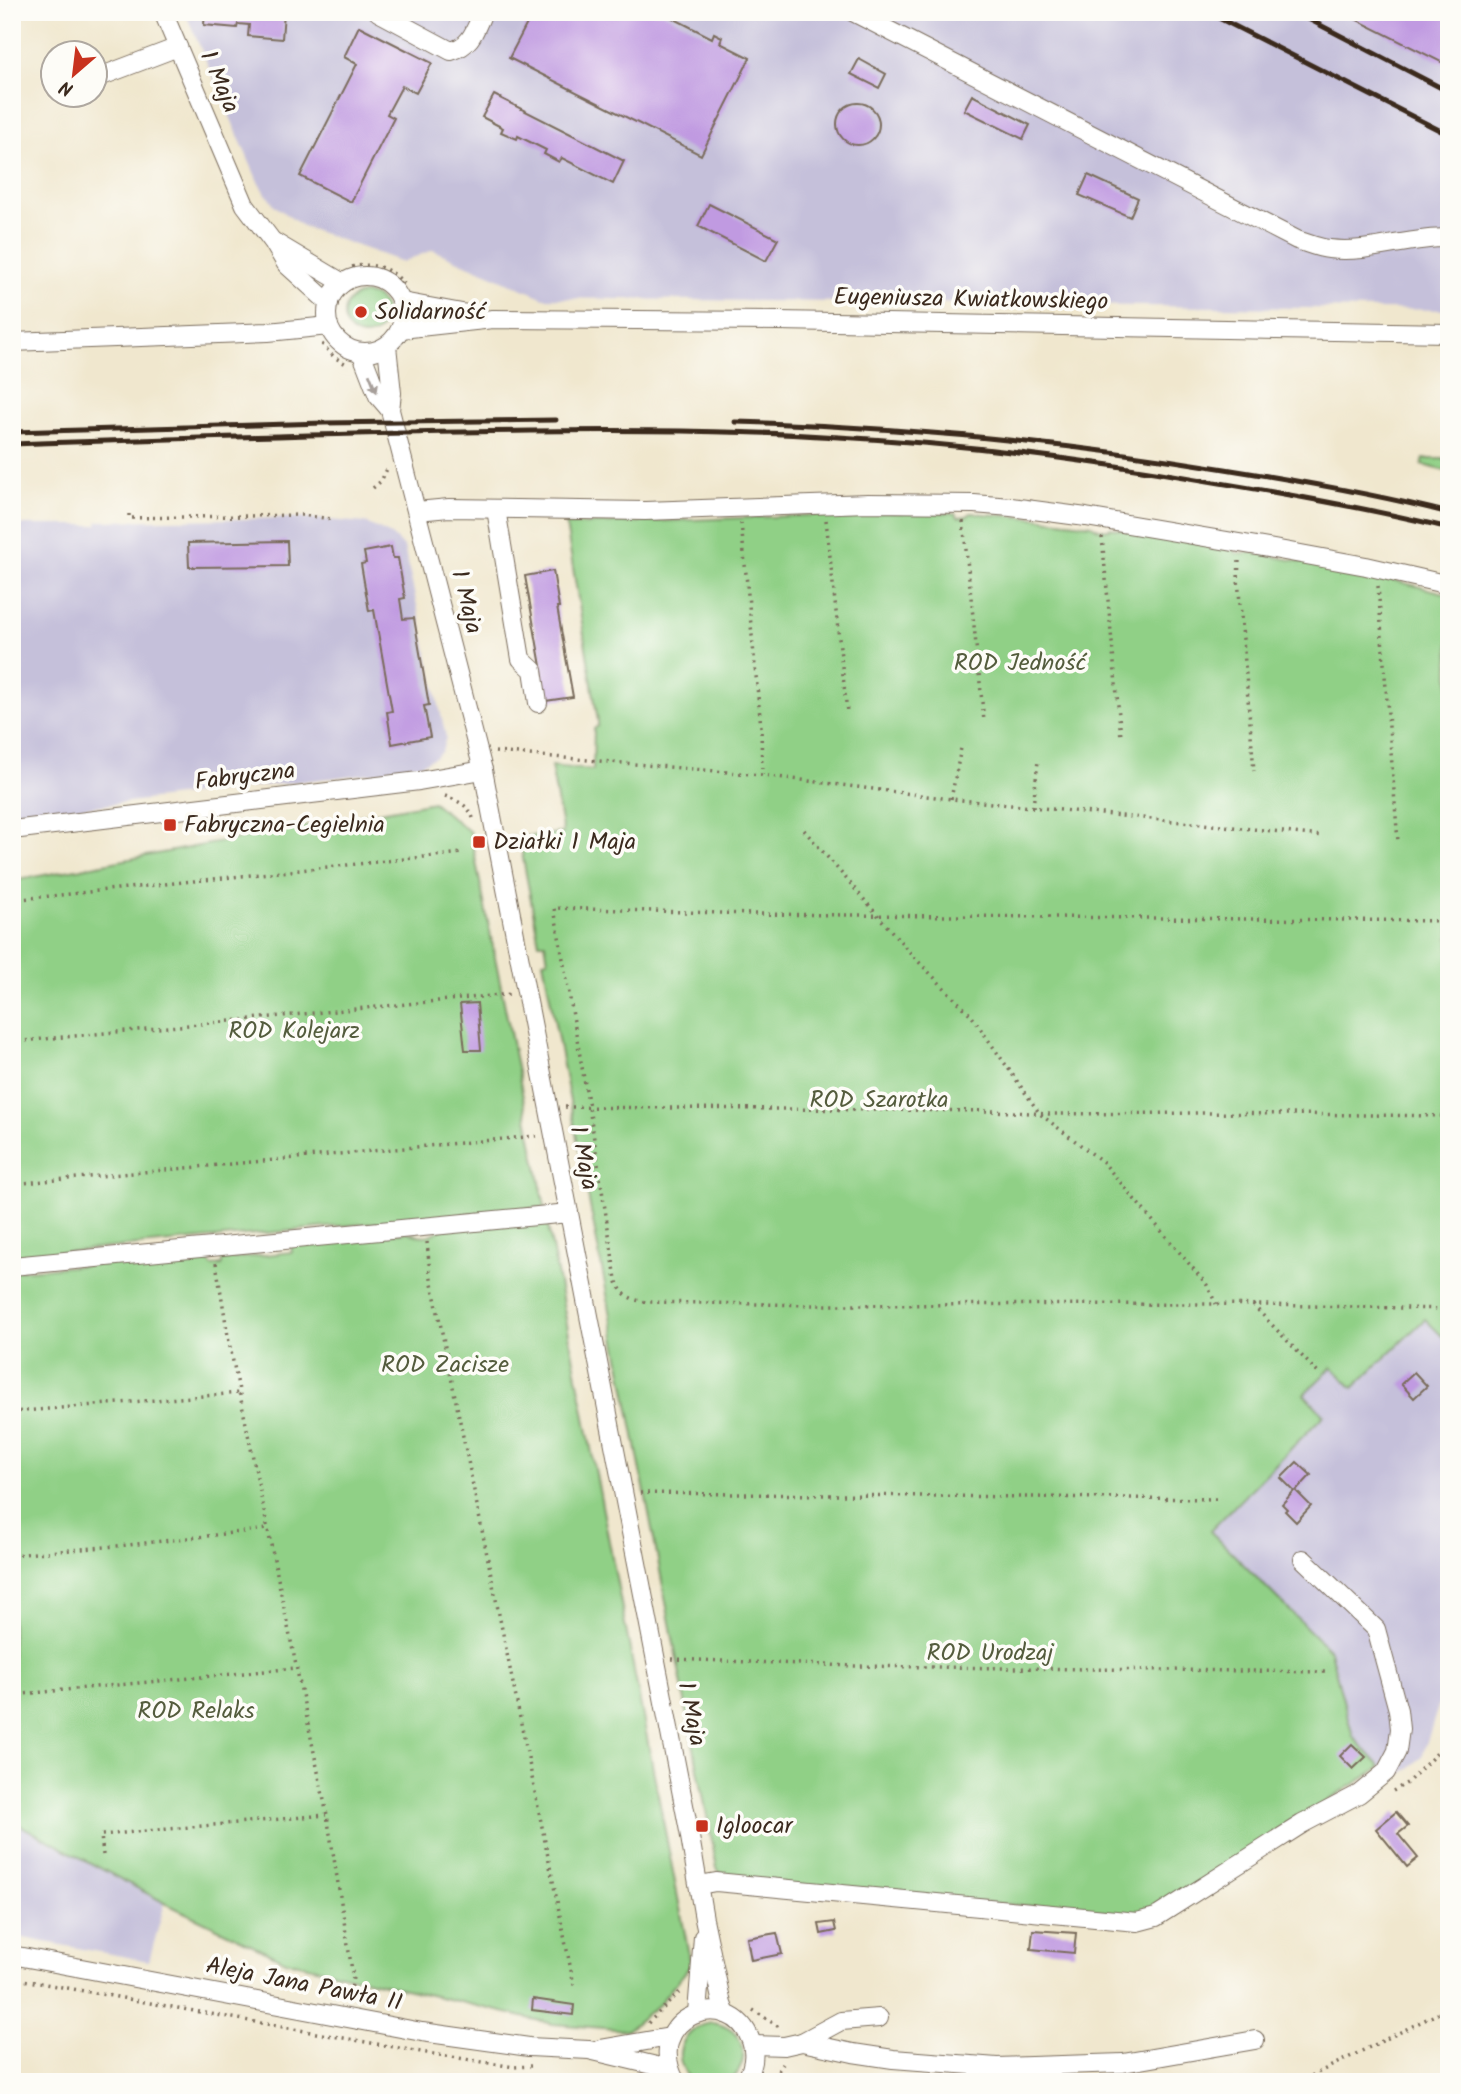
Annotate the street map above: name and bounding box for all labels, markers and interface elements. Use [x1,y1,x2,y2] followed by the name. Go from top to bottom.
[38,38,108,108] north arrow
[188,45,250,119] street label: 1 Maja
[55,71,79,103] text: N
[833,278,1109,322] street label: Eugeniusza Kwiatkowskiego
[375,293,487,332] place label: Solidarność
[353,304,369,320] marker: Solidarność
[368,372,379,393] one-way arrow
[439,566,493,638] street label: 1 Maja
[954,644,1087,683] park label: ROD Jedność
[193,751,297,803] street label: Fabryczna
[184,806,385,845] place label: Fabryczna-Cegielnia
[162,817,178,833] marker: Fabryczna-Cegielnia
[493,823,636,862] place label: Działki 1 Maja
[471,834,487,850] marker: Działki 1 Maja
[228,1012,360,1051] park label: ROD Kolejarz
[809,1081,949,1120] park label: ROD Szarotka
[558,1123,608,1193] street label: 1 Maja
[381,1346,509,1385] park label: ROD Zacisze
[927,1634,1054,1673] park label: ROD Urodzaj
[666,1679,716,1749] street label: 1 Maja
[137,1692,255,1731] park label: ROD Relaks
[716,1807,794,1846] place label: Igloocar
[694,1818,710,1834] marker: Igloocar
[202,1947,406,2023] street label: Aleja Jana Pawła II

